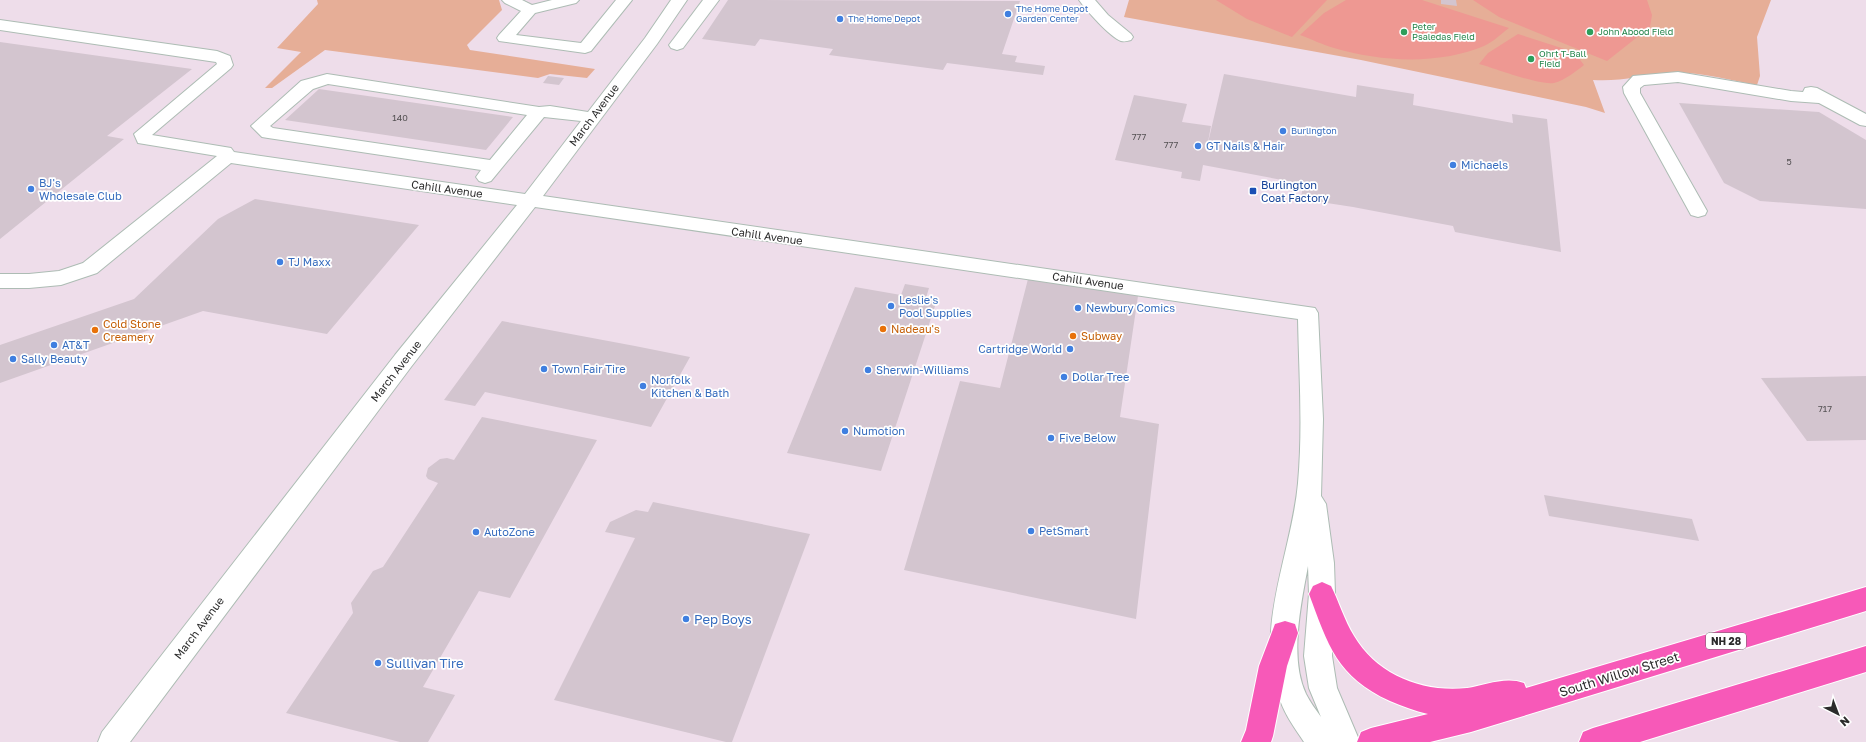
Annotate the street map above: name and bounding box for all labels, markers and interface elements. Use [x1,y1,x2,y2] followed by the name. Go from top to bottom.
[1016,3,1089,24] place label: The Home Depot Garden Center
[1003,9,1013,19] marker: The Home Depot Garden Center
[848,13,921,24] place label: The Home Depot
[835,14,845,24] marker: The Home Depot
[1412,21,1475,42] place label: Peter Psaledas Field
[1598,26,1673,37] place label: John Abood Field
[1399,27,1409,37] marker: Peter Psaledas Field
[1585,27,1595,37] marker: John Abood Field
[1539,48,1586,69] place label: Ohrt T-Ball Field
[1526,54,1536,64] marker: Ohrt T-Ball Field
[566,81,621,148] street label: March Avenue
[392,112,408,123] house number: 140
[1291,125,1337,136] place label: Burlington
[1278,126,1288,136] marker: Burlington
[1132,131,1146,142] house number: 777
[1164,139,1178,150] house number: 777
[1206,139,1285,152] place label: GT Nails & Hair
[1193,141,1203,151] marker: GT Nails & Hair
[1786,156,1792,167] house number: 5
[1461,158,1508,171] place label: Michaels
[1448,160,1458,170] marker: Michaels
[39,176,122,202] place label: BJ's Wholesale Club
[410,177,484,200] street label: Cahill Avenue
[1261,178,1329,204] place label: Burlington Coat Factory
[26,184,36,194] marker: BJ's Wholesale Club
[1248,186,1258,196] marker: Burlington Coat Factory
[730,224,804,247] street label: Cahill Avenue
[288,255,331,268] place label: TJ Maxx
[275,257,285,267] marker: TJ Maxx
[1051,269,1125,292] street label: Cahill Avenue
[899,293,972,319] place label: Leslie's Pool Supplies
[886,301,896,311] marker: Leslie's Pool Supplies
[1086,301,1175,314] place label: Newbury Comics
[1073,303,1083,313] marker: Newbury Comics
[103,317,161,343] place label: Cold Stone Creamery
[891,322,940,335] place label: Nadeau's
[878,324,888,334] marker: Nadeau's
[90,325,100,335] marker: Cold Stone Creamery
[1081,329,1122,342] place label: Subway
[1068,331,1078,341] marker: Subway
[368,337,424,404] street label: March Avenue
[62,338,90,351] place label: AT&T
[49,340,59,350] marker: AT&T
[978,342,1062,355] place label: Cartridge World
[1065,344,1075,354] marker: Cartridge World
[21,352,87,365] place label: Sally Beauty
[8,354,18,364] marker: Sally Beauty
[552,362,626,375] place label: Town Fair Tire
[876,363,969,376] place label: Sherwin-Williams
[539,364,549,374] marker: Town Fair Tire
[863,365,873,375] marker: Sherwin-Williams
[1072,370,1129,383] place label: Dollar Tree
[1059,372,1069,382] marker: Dollar Tree
[651,373,729,399] place label: Norfolk Kitchen & Bath
[638,381,648,391] marker: Norfolk Kitchen & Bath
[1818,403,1832,414] house number: 717
[853,424,905,437] place label: Numotion
[840,426,850,436] marker: Numotion
[1059,431,1116,444] place label: Five Below
[1046,433,1056,443] marker: Five Below
[1039,524,1089,537] place label: PetSmart
[484,525,535,538] place label: AutoZone
[1026,526,1036,536] marker: PetSmart
[471,527,481,537] marker: AutoZone
[171,594,226,661] street label: March Avenue
[694,611,752,627] place label: Pep Boys
[681,614,691,624] marker: Pep Boys
[1706,633,1746,649] road number: NH 28
[1557,648,1681,700] street label: South Willow Street
[386,655,464,671] place label: Sullivan Tire
[373,658,383,668] marker: Sullivan Tire
[1818,694,1858,734] north arrow
[1838,714,1852,729] text: N

